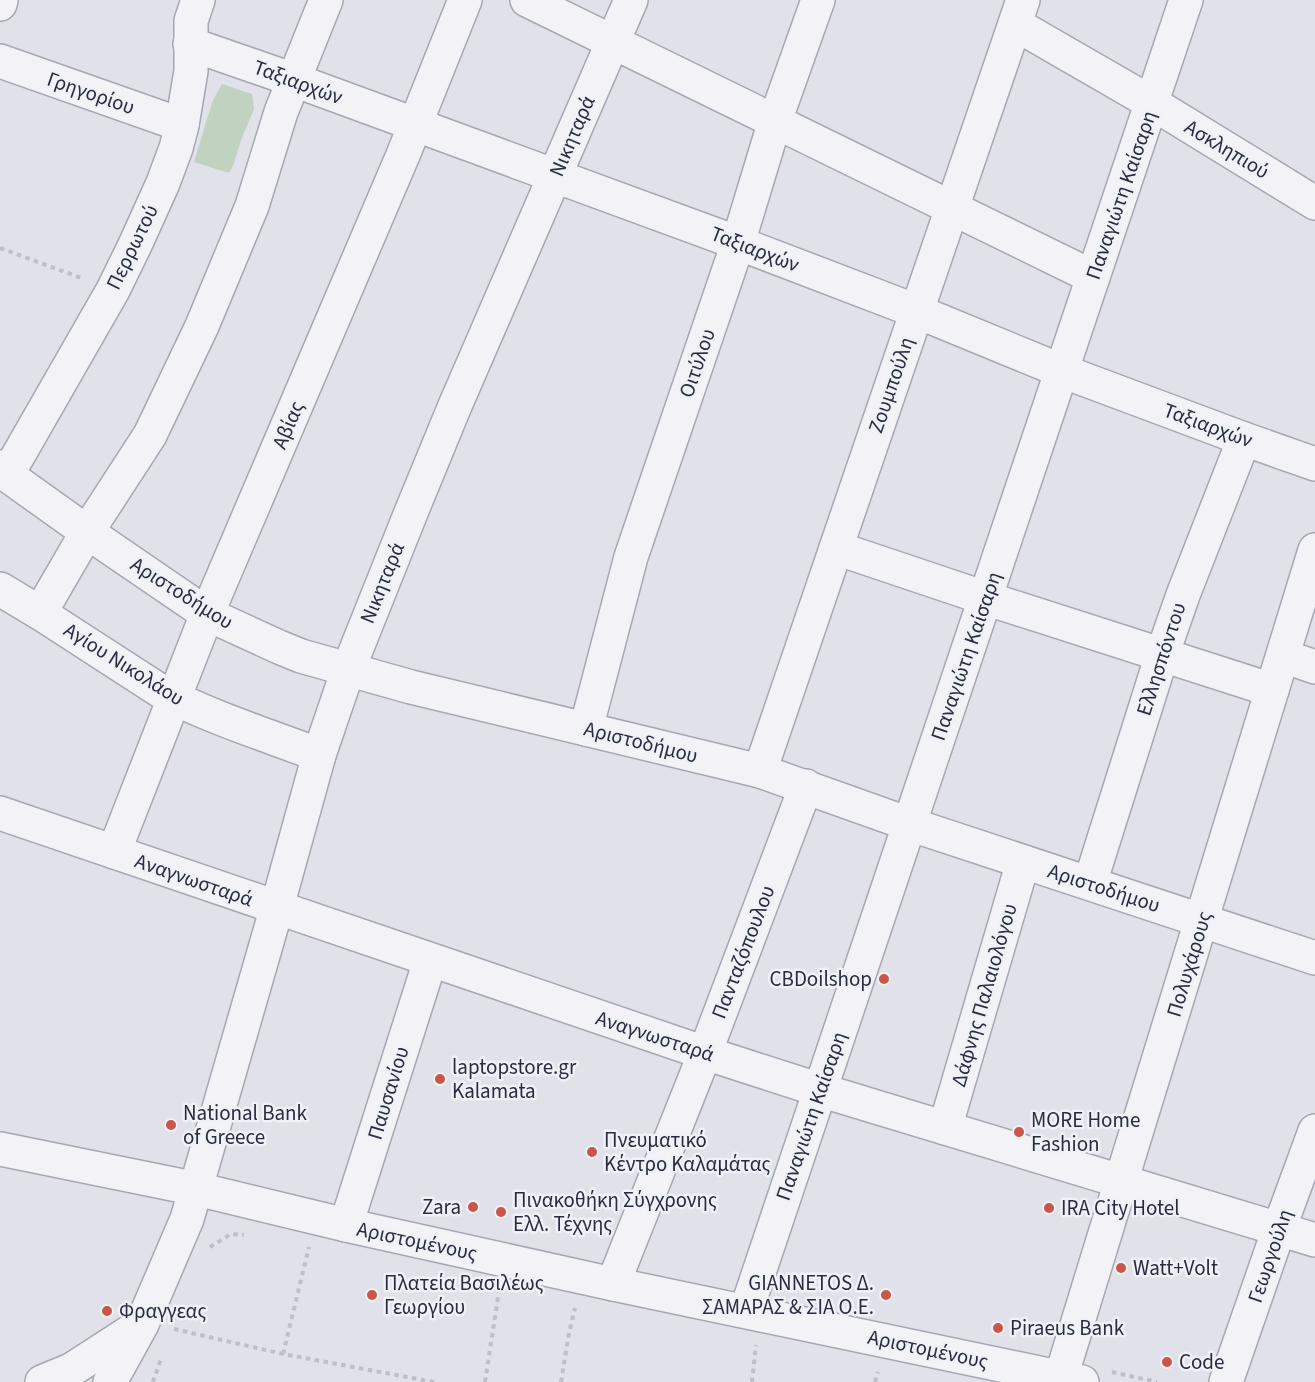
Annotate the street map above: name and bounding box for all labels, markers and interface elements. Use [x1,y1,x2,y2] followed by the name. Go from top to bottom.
[249,52,347,112] street label: Ταξιαρχών
[43,64,139,122] street label: Γρηγορίου
[542,91,603,181] street label: Νικηταρά
[1078,106,1164,284] street label: Παναγιώτη Καίσαρη
[1179,112,1275,186] street label: Ασκληπιού
[98,199,166,295] street label: Περρωτού
[706,218,804,280] street label: Ταξιαρχών
[671,324,723,402] street label: Οιτύλου
[861,333,921,437] street label: Ζουμπούλη
[1159,395,1257,455] street label: Ταξιαρχών
[265,396,311,454] street label: Αβίας
[352,538,412,628] street label: Νικηταρά
[125,549,239,637] street label: Αριστοδήμου
[923,567,1009,745] street label: Παναγιώτη Καίσαρη
[1129,598,1193,720] street label: Ελλησπόντου
[58,615,190,713] street label: Αγίου Νικολάου
[581,713,701,771] street label: Αριστοδήμου
[131,846,257,914] street label: Αναγνωσταρά
[1044,856,1164,920] street label: Αριστοδήμου
[704,881,782,1023] street label: Πανταζόπουλου
[943,900,1025,1090] street label: Δάφνης Παλαιολόγου
[1159,907,1219,1021] street label: Πολυχάρους
[770,964,872,994] place label: CBDoilshop
[877,972,891,986] marker: CBDoilshop
[592,1003,718,1069] street label: Αναγνωσταρά
[768,1027,854,1205] street label: Παναγιώτη Καίσαρη
[360,1043,416,1143] street label: Παυσανίου
[452,1052,577,1106] place label: laptopstore.gr Kalamata
[433,1072,447,1086] marker: laptopstore.gr Kalamata
[183,1098,308,1152] place label: National Bank of Greece
[1031,1105,1140,1159] place label: MORE Home Fashion
[164,1118,178,1132] marker: National Bank of Greece
[604,1125,771,1179] place label: Πνευματικό Κέντρο Καλαμάτας
[1012,1125,1026,1139] marker: MORE Home Fashion
[585,1145,599,1159] marker: Πνευματικό Κέντρο Καλαμάτας
[513,1185,717,1239] place label: Πινακοθήκη Σύγχρονης Ελλ. Τέχνης
[422,1192,461,1222] place label: Zara
[1061,1193,1180,1223] place label: IRA City Hotel
[466,1200,480,1214] marker: Zara
[1042,1201,1056,1215] marker: IRA City Hotel
[494,1205,508,1219] marker: Πινακοθήκη Σύγχρονης Ελλ. Τέχνης
[1240,1205,1300,1307] street label: Γεωργούλη
[354,1214,480,1268] street label: Αριστομένους
[1133,1253,1218,1283] place label: Watt+Volt
[1114,1261,1128,1275] marker: Watt+Volt
[384,1268,544,1322] place label: Πλατεία Βασιλέως Γεωργίου
[702,1268,874,1322] place label: GIANNETOS Δ. ΣΑΜΑΡΑΣ & ΣΙΑ Ο.Ε.
[365,1288,379,1302] marker: Πλατεία Βασιλέως Γεωργίου
[879,1288,893,1302] marker: GIANNETOS Δ. ΣΑΜΑΡΑΣ & ΣΙΑ Ο.Ε.
[119,1296,206,1326] place label: Φραγγεας
[100,1304,114,1318] marker: Φραγγεας
[1010,1313,1125,1343] place label: Piraeus Bank
[991,1321,1005,1335] marker: Piraeus Bank
[865,1322,991,1376] street label: Αριστομένους
[1179,1347,1224,1377] place label: Code
[1160,1355,1174,1369] marker: Code

